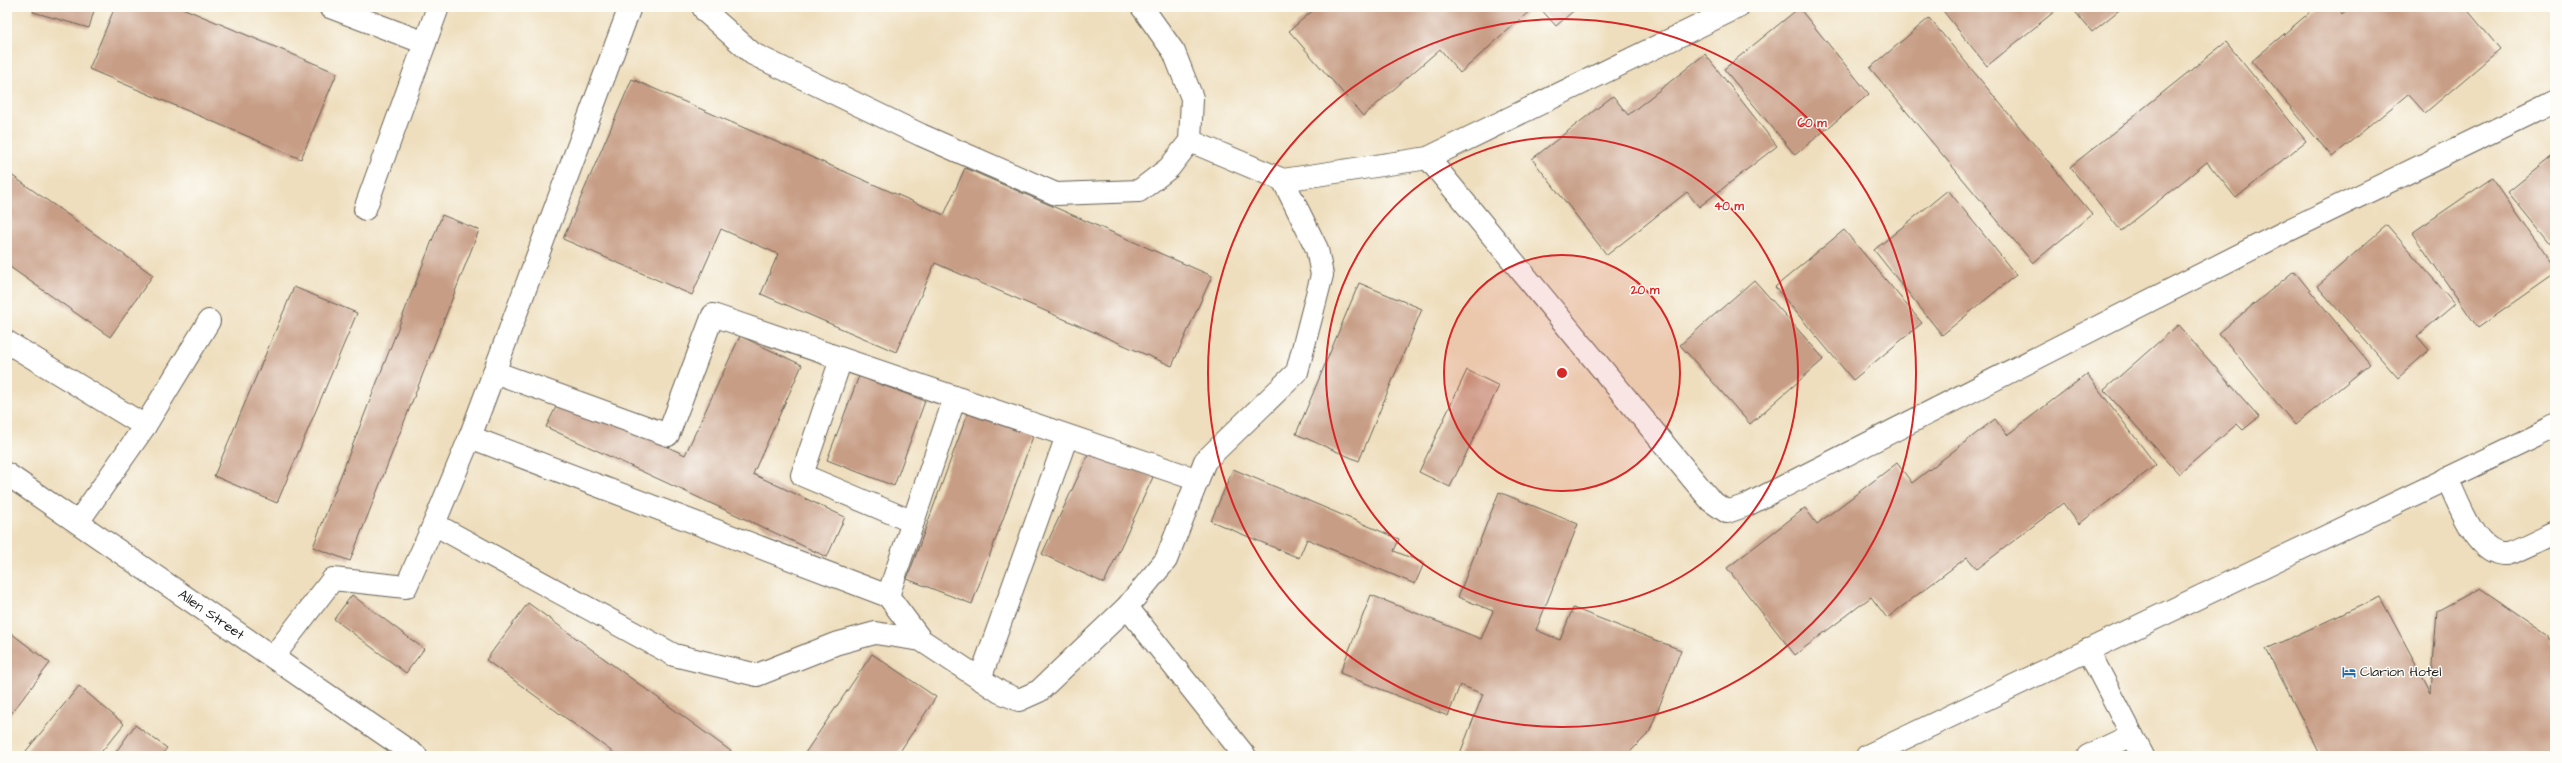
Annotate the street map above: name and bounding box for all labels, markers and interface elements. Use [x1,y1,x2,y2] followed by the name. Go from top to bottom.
[1797,115,1827,132] text: 60 m
[1714,198,1745,215] text: 40 m
[1630,282,1660,299] text: 20 m
[1555,366,1569,380] centre of rings
[174,585,249,645] street label: Allen Street
[2360,662,2441,682] place label: Clarion Hotel
[2341,664,2357,680] hotel icon: Clarion Hotel

